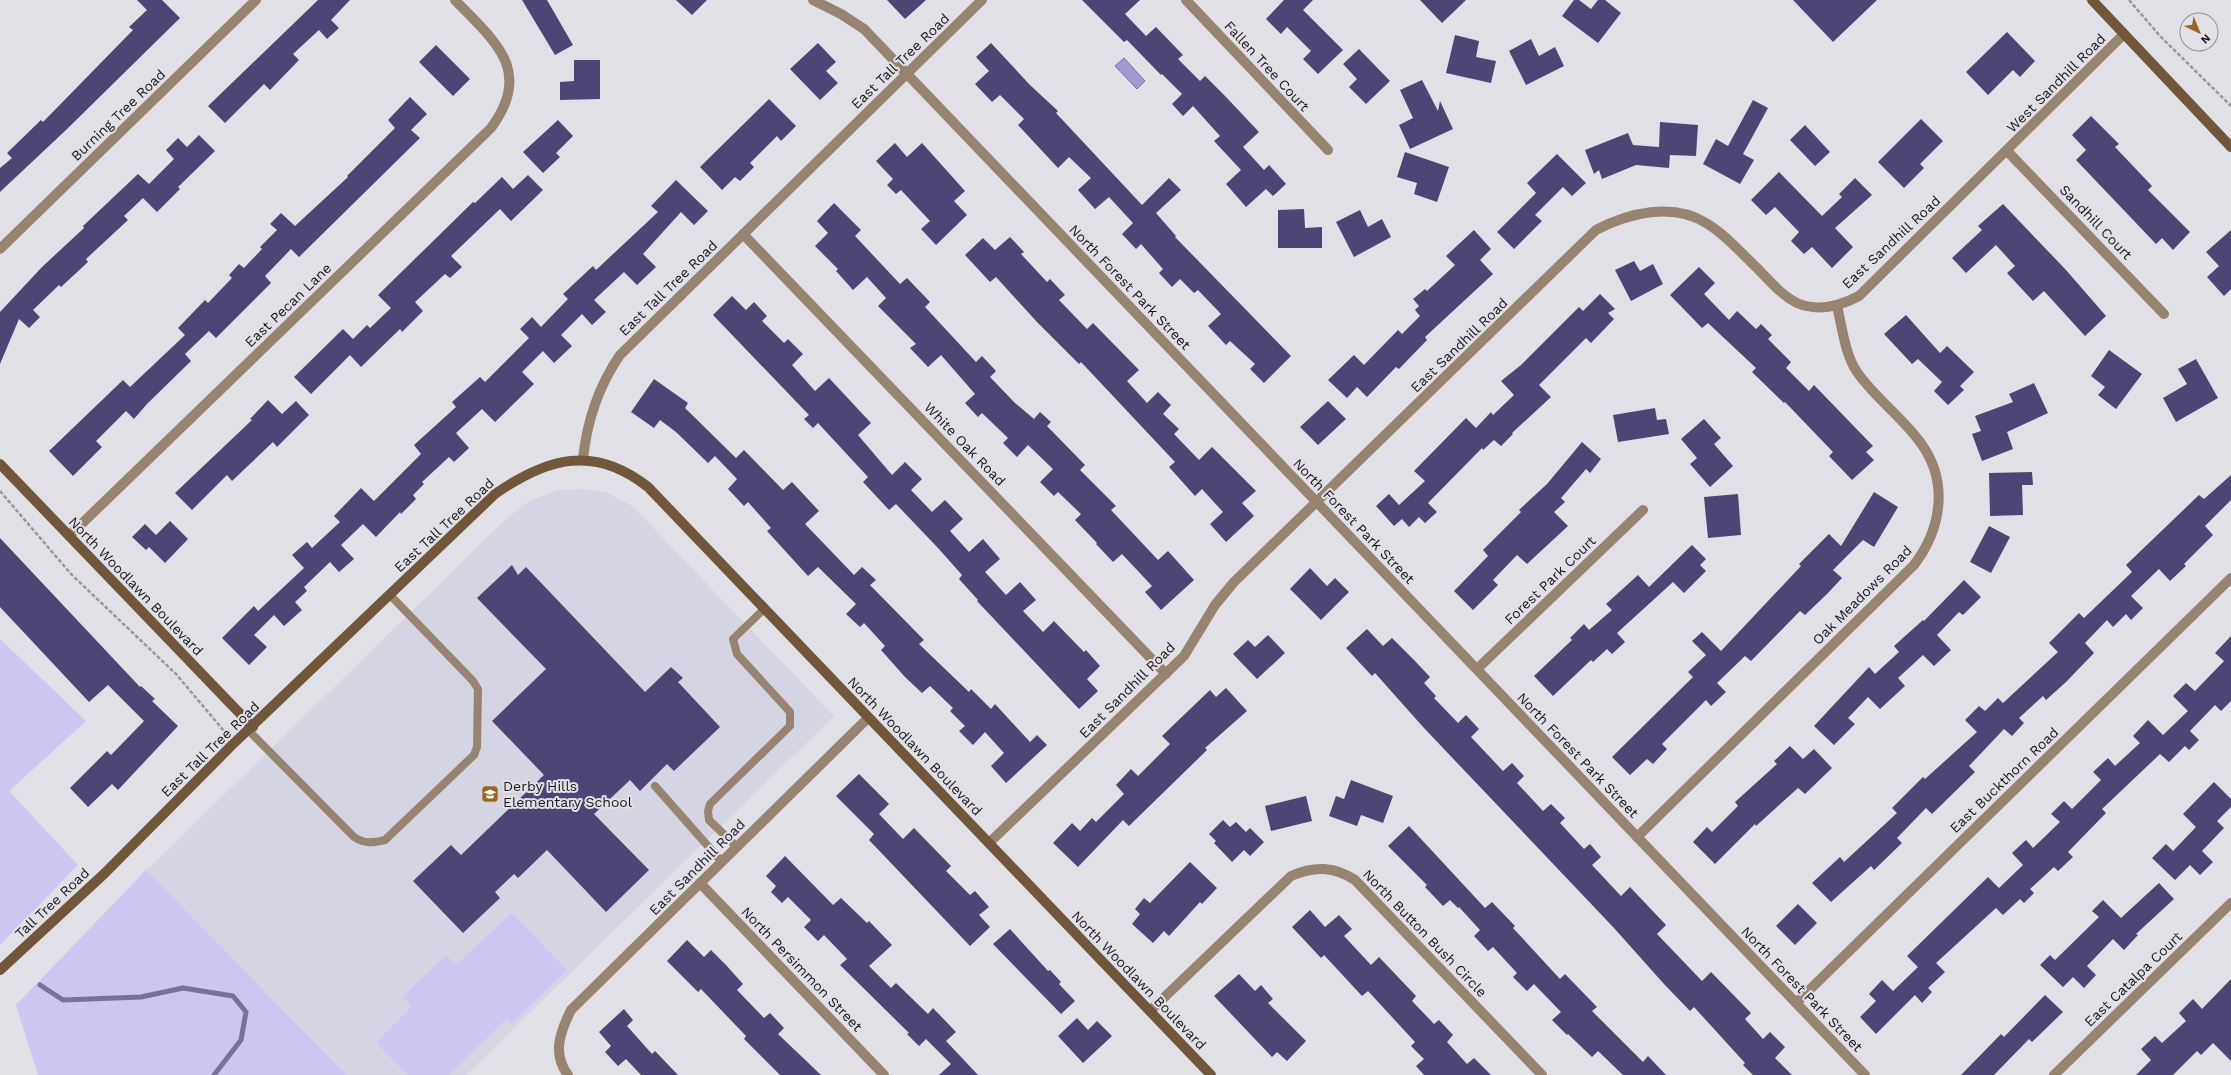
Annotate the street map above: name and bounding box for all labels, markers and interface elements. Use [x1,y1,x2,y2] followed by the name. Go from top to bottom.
[848,10,952,112] street label: East Tall Tree Road
[2179,12,2219,52] north arrow
[1221,18,1313,114] street label: Fallen Tree Court
[2003,30,2109,136] street label: West Sandhill Road
[2198,31,2213,46] text: N
[68,66,168,164] street label: Burning Tree Road
[2056,181,2136,263] street label: Sandhill Court
[1839,192,1943,292] street label: East Sandhill Road
[1066,221,1194,353] street label: North Forest Park Street
[616,237,720,339] street label: East Tall Tree Road
[242,260,334,350] street label: East Pecan Lane
[1407,295,1511,395] street label: East Sandhill Road
[921,399,1009,489] street label: White Oak Road
[1290,455,1418,587] street label: North Forest Park Street
[391,475,497,575] street label: East Tall Tree Road
[66,513,206,659] street label: North Woodlawn Boulevard
[1501,532,1599,627] street label: Forest Park Court
[1809,542,1915,648] street label: Oak Meadows Road
[1076,639,1178,741] street label: East Sandhill Road
[845,673,985,819] street label: North Woodlawn Boulevard
[1514,689,1642,821] street label: North Forest Park Street
[158,698,262,800] street label: East Tall Tree Road
[1946,724,2062,836] street label: East Buckthorn Road
[503,778,633,810] place label: Derby Hills Elementary School
[480,784,500,804] school or university icon: Derby Hills Elementary School
[646,816,748,918] street label: East Sandhill Road
[12,865,92,941] street label: Tall Tree Road
[1360,866,1490,1000] street label: North Button Bush Circle
[738,903,866,1035] street label: North Persimmon Street
[1069,907,1209,1053] street label: North Woodlawn Boulevard
[1738,923,1866,1055] street label: North Forest Park Street
[2081,928,2185,1030] street label: East Catalpa Court

